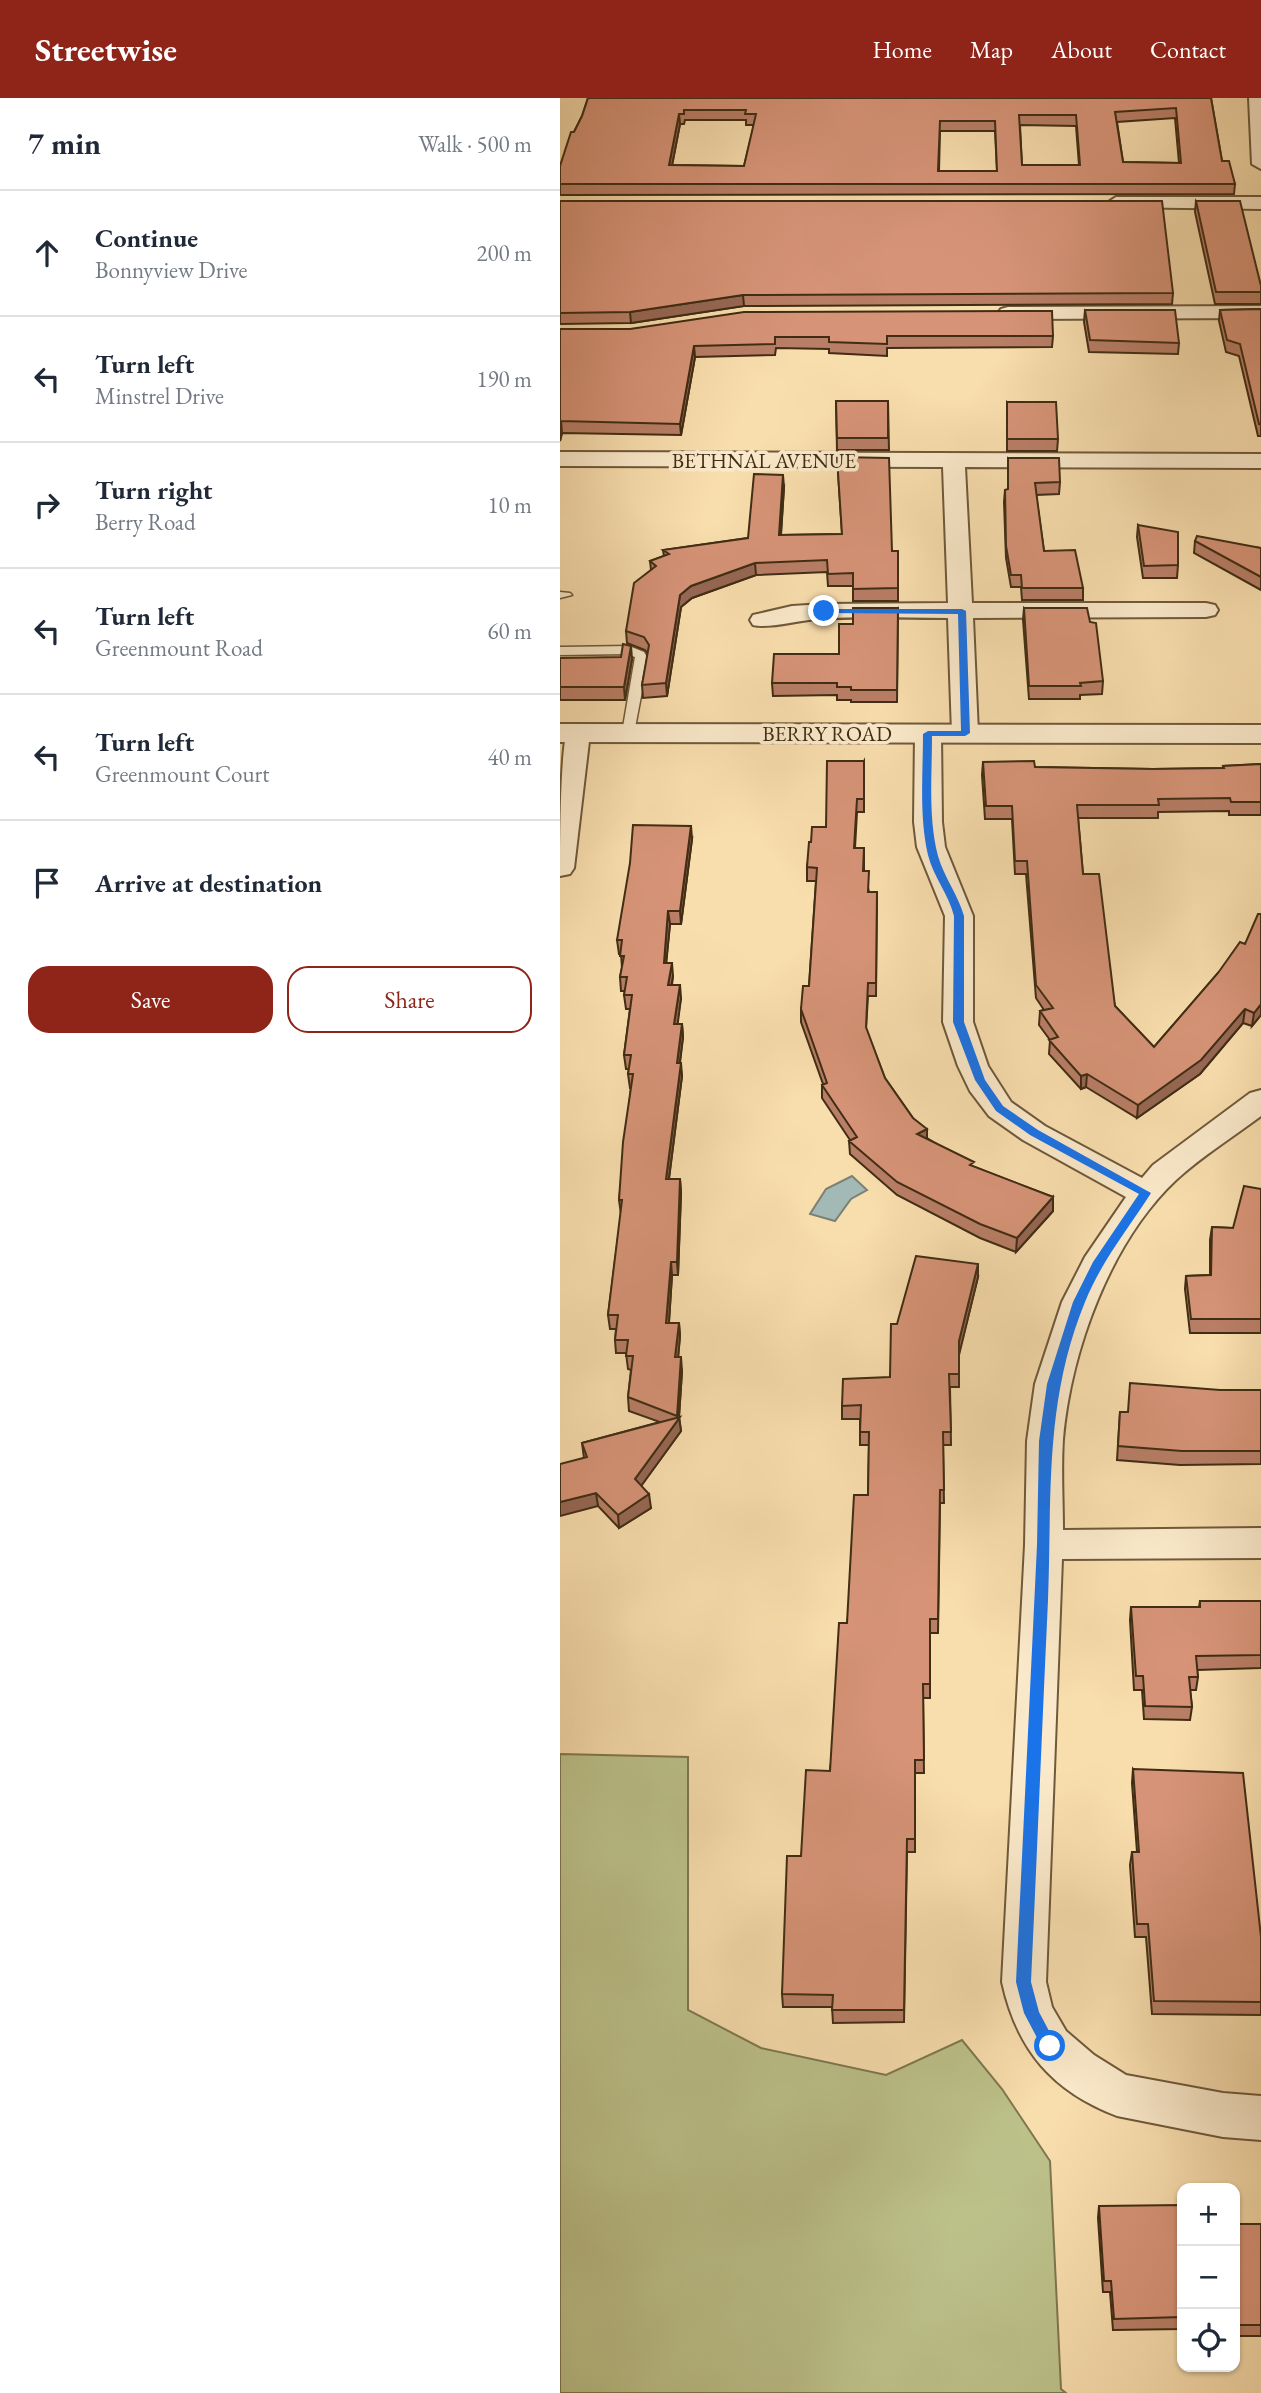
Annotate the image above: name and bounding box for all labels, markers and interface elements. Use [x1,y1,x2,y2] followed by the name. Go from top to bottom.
[35,28,177,71] text: Streetwise
[872,34,932,65] text: Home
[970,34,1013,65] text: Map
[1051,34,1112,65] text: About
[1150,34,1226,65] text: Contact
[28,124,101,163] text: 7 min
[418,129,532,159] text: Walk · 500 m
[95,221,198,255] text: Continue
[28,234,66,272] icon: ahead
[476,238,532,268] text: 200 m
[95,255,248,285] text: Bonnyview Drive
[95,347,194,381] text: Turn left
[28,360,66,398] icon: left
[476,364,532,394] text: 190 m
[95,381,224,411] text: Minstrel Drive
[672,447,856,474] street label: BETHNAL AVENUE
[95,473,213,507] text: Turn right
[28,486,66,524] icon: right
[487,490,532,520] text: 10 m
[95,507,196,537] text: Berry Road
[808,595,839,626] route end
[95,599,194,633] text: Turn left
[28,612,66,650] icon: left
[487,616,532,646] text: 60 m
[95,633,263,663] text: Greenmount Road
[762,720,892,747] street label: BERRY ROAD
[95,725,194,759] text: Turn left
[28,738,66,776] icon: left
[487,742,532,772] text: 40 m
[95,759,269,789] text: Greenmount Court
[28,864,66,902] icon: arrive
[95,866,322,900] text: Arrive at destination
[28,966,273,1033] button: Save
[287,966,532,1033] button: Share
[1034,2030,1065,2061] route start
[1177,2183,1240,2372] map controls
[1177,2183,1240,2246] button: +
[1177,2246,1240,2309] button: −
[1177,2309,1240,2372] button: locate

